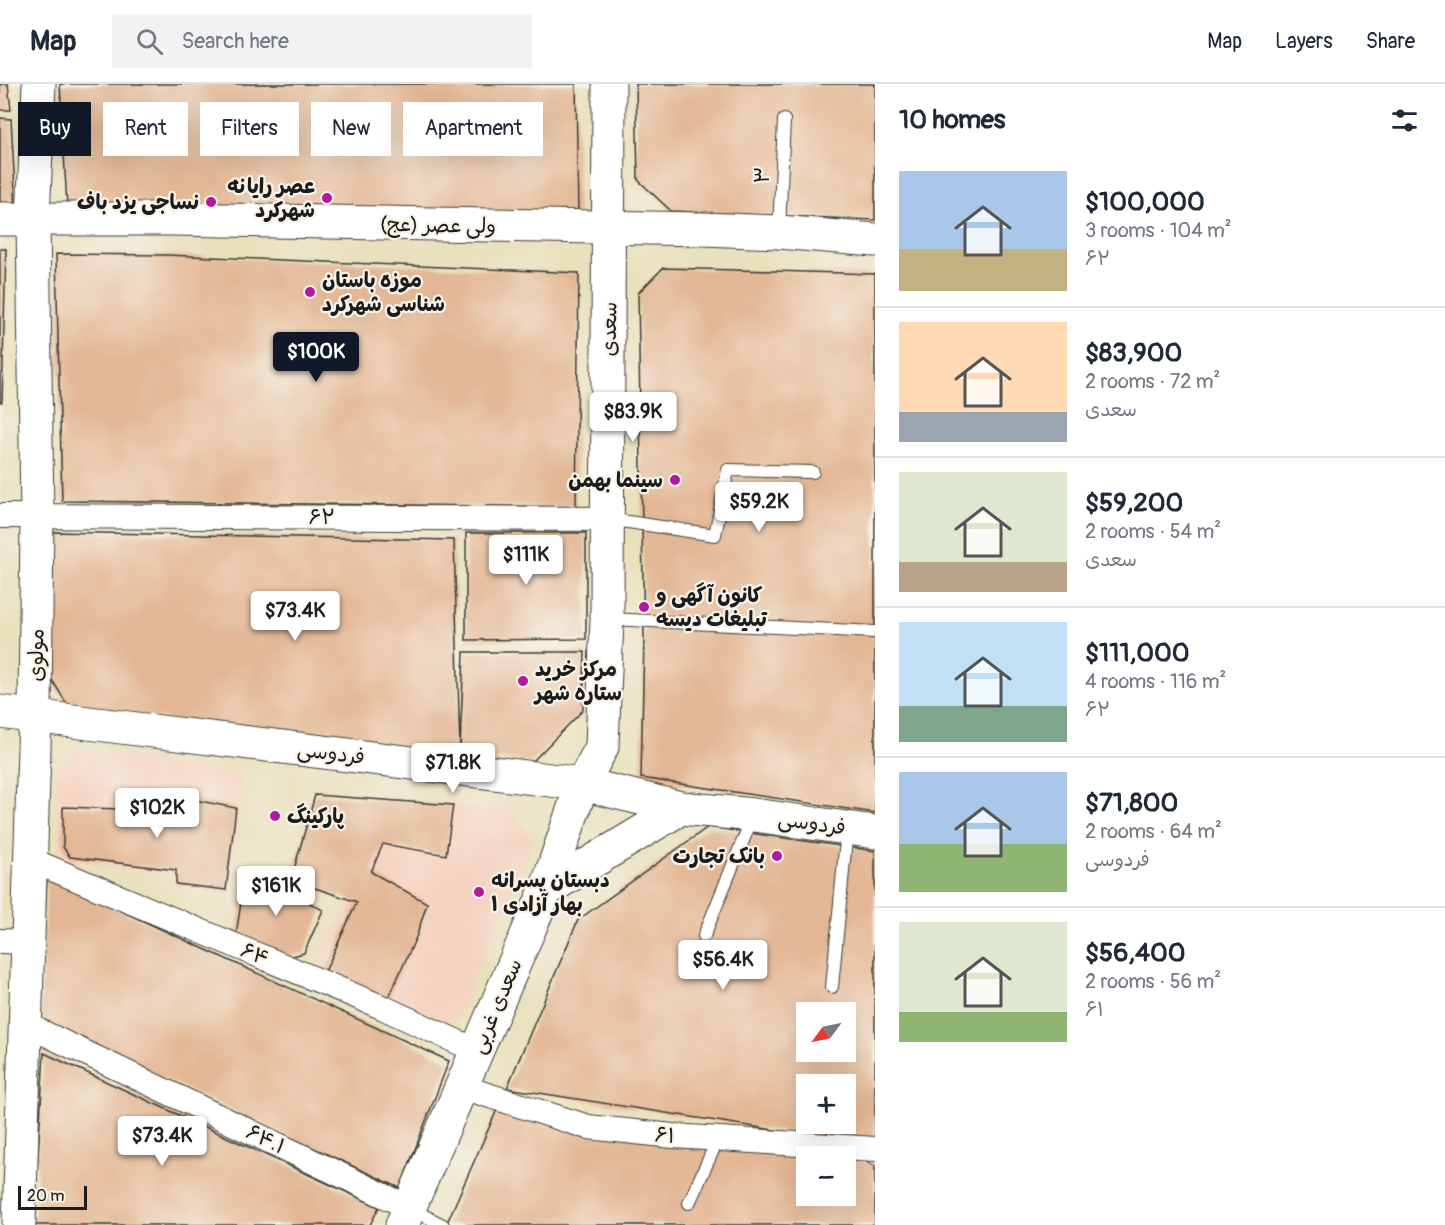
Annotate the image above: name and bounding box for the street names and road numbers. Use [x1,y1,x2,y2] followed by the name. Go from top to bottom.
[749,166,776,184] street label: ۳
[380,211,496,240] street label: ولی عصر (عج)
[596,301,623,357] street label: سعدی
[309,504,335,531] street label: ۶۲
[23,628,50,682] street label: مولوی
[296,736,366,771] street label: فردوسی
[776,805,847,842] street label: فردوسی
[236,936,273,972] street label: ۶۴
[464,955,529,1058] street label: سعدی غربی
[242,1118,290,1161] street label: ۶۴.۱
[654,1121,676,1150] street label: ۶۱

